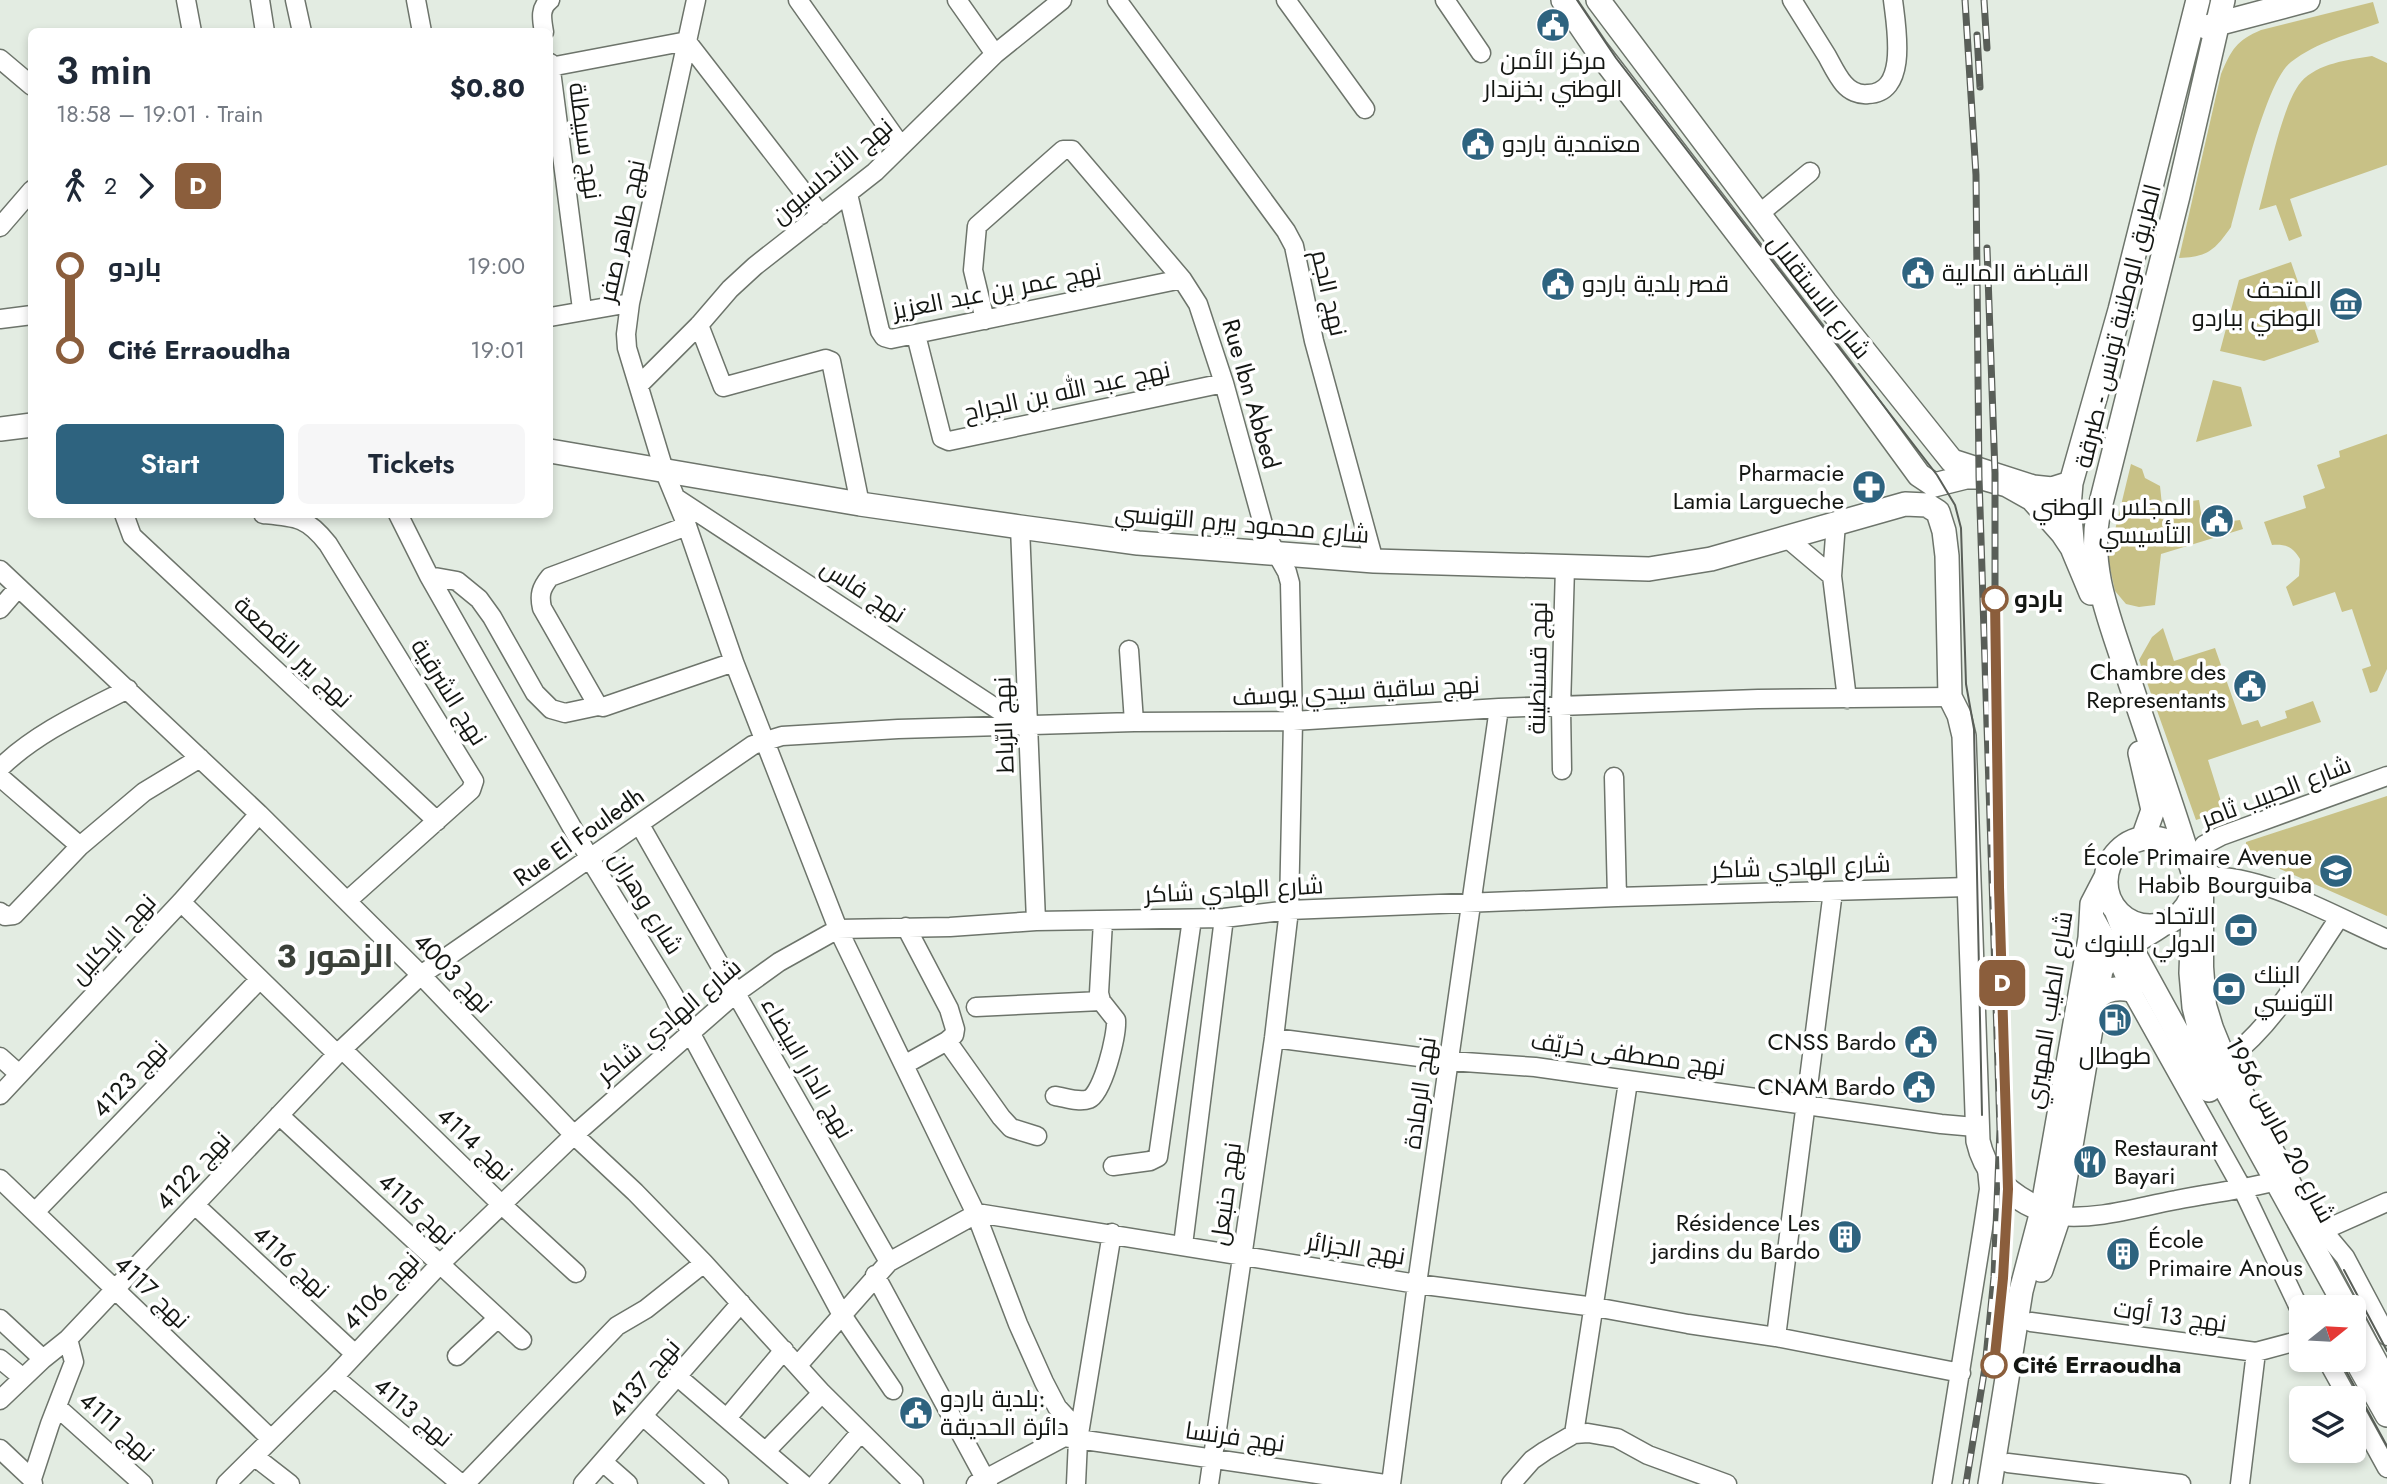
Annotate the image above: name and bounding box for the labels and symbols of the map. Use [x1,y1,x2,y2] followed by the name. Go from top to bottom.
[1534,6,1572,44] public building icon: مركز الأمن الوطني بخزندار
[1482,43,1622,108] place label: مركز الأمن الوطني بخزندار
[560,80,611,202] street label: نهج سبيطلة
[763,109,900,232] street label: نهج الأندلسيون
[1459,125,1497,163] public building icon: معتمدية باردو
[1502,126,1641,161] place label: معتمدية باردو
[589,156,654,307] street label: نهج طاهر صفر
[2065,180,2170,472] street label: الطريق الوطنية تونس - طبرقة
[1759,227,1879,367] street label: شارع الاستقلال
[1303,246,1356,340] street label: نهج الجم
[888,253,1104,328] street label: نهج عمر بن عبد العزيز
[1899,254,1937,292] public building icon: القباضة المالية
[1942,255,2089,290] place label: القباضة المالية
[1539,265,1577,303] public building icon: قصر بلدية باردو
[1582,266,1729,301] place label: قصر بلدية باردو
[2192,272,2322,337] place label: المتحف الوطني بباردو
[2327,285,2365,323] museum icon: المتحف الوطني بباردو
[1213,315,1290,473] street label: Rue Ibn Abbed
[960,352,1173,429] street label: نهج عبد الله بن الجراح
[1673,455,1844,518] place label: Pharmacie Lamia Largueche
[1850,468,1888,506] pharmacy icon: Pharmacie Lamia Largueche
[2032,489,2192,553] place label: المجلس الوطني التأسيسي
[1113,495,1371,553] street label: شارع محمود بيرم التونسي
[2198,502,2236,540] public building icon: المجلس الوطني التأسيسي
[814,550,913,631] street label: نهج فاس
[2014,581,2063,616] place label: باردو
[1982,586,2008,612] marker: باردو
[226,588,360,716] street label: نهج بير القصعة
[1519,601,1556,735] street label: نهج قسنطينة
[403,631,496,752] street label: نهج الشرقية
[2086,654,2226,717] place label: Chambre des Representants
[1231,667,1481,715] street label: نهج ساقية سيدي يوسف
[2231,667,2269,705] public building icon: Chambre des Representants
[984,676,1023,774] street label: نهج الرّباط
[2194,747,2356,837] street label: شارع الحبيب ثامر
[506,778,651,895] street label: Rue El Fouledh
[2083,839,2312,902] place label: École Primaire Avenue Habib Bourguiba
[601,844,692,961] street label: شارع وهران
[1709,846,1891,888] street label: شارع الهادي شاكر
[2317,852,2355,890] school or university icon: École Primaire Avenue Habib Bourguiba
[1142,867,1324,913] street label: شارع الهادي شاكر
[61,886,164,992] street label: نهج الإكليل
[2085,898,2216,963] place label: الاتحاد الدولي للبنوك
[2016,909,2082,1111] street label: شارع الطيب المهيري
[2222,911,2260,949] bank icon: الاتحاد الدولي للبنوك
[406,924,501,1021] street label: نهج 4003
[276,933,394,979] district label: الزهور 3
[587,950,749,1094] street label: شارع الهادي شاكر
[2254,957,2334,1021] place label: البنك التونسي
[1979,960,2025,1006] line badge: D
[2210,970,2248,1008] bank icon: البنك التونسي
[753,991,862,1145] street label: نهج الدار البيضاء
[2096,1001,2134,1039] fuel station icon: طوطال
[1528,1023,1728,1084] street label: نهج مصطفى خريّف
[1902,1023,1940,1061] public building icon: CNSS Bardo
[1768,1024,1896,1059] place label: CNSS Bardo
[2217,1031,2344,1229] street label: شارع 20 مارس 1956
[84,1032,176,1125] street label: نهج 4123
[1394,1035,1445,1151] street label: نهج الرمادة
[2079,1038,2151,1073] place label: طوطال
[1900,1068,1938,1106] public building icon: CNAM Bardo
[1758,1069,1895,1104] place label: CNAM Bardo
[429,1098,521,1189] street label: نهج 4114
[147,1123,238,1218] street label: نهج 4122
[2114,1130,2218,1193] place label: Restaurant Bayari
[1201,1140,1250,1248] street label: نهج حنبعل
[2071,1143,2109,1181] restaurant icon: Restaurant Bayari
[371,1164,464,1253] street label: نهج 4115
[1649,1205,1820,1268] place label: Résidence Les jardins du Bardo
[245,1217,338,1306] street label: نهج 4116
[1826,1218,1864,1256] building icon: Résidence Les jardins du Bardo
[2148,1222,2303,1285] place label: École Primaire Anous
[1302,1223,1408,1274] street label: نهج الجزائر
[2104,1235,2142,1273] building icon: École Primaire Anous
[334,1243,427,1338] street label: نهج 4106
[107,1247,198,1336] street label: نهج 4117
[2111,1290,2229,1341] street label: نهج 13 أوت
[2289,1295,2366,1372] north arrow
[599,1330,688,1425] street label: نهج 4137
[2013,1347,2182,1382] place label: Cité Erraoudha
[1981,1352,2007,1378] marker: Cité Erraoudha
[366,1368,460,1455] street label: نهج 4113
[940,1381,1069,1444] place label: بلدية باردو: دائرة الحديقة
[72,1383,163,1470] street label: نهج 4111
[897,1394,935,1432] public building icon: بلدية باردو: دائرة الحديقة
[1183,1412,1287,1461] street label: نهج فرنسا

